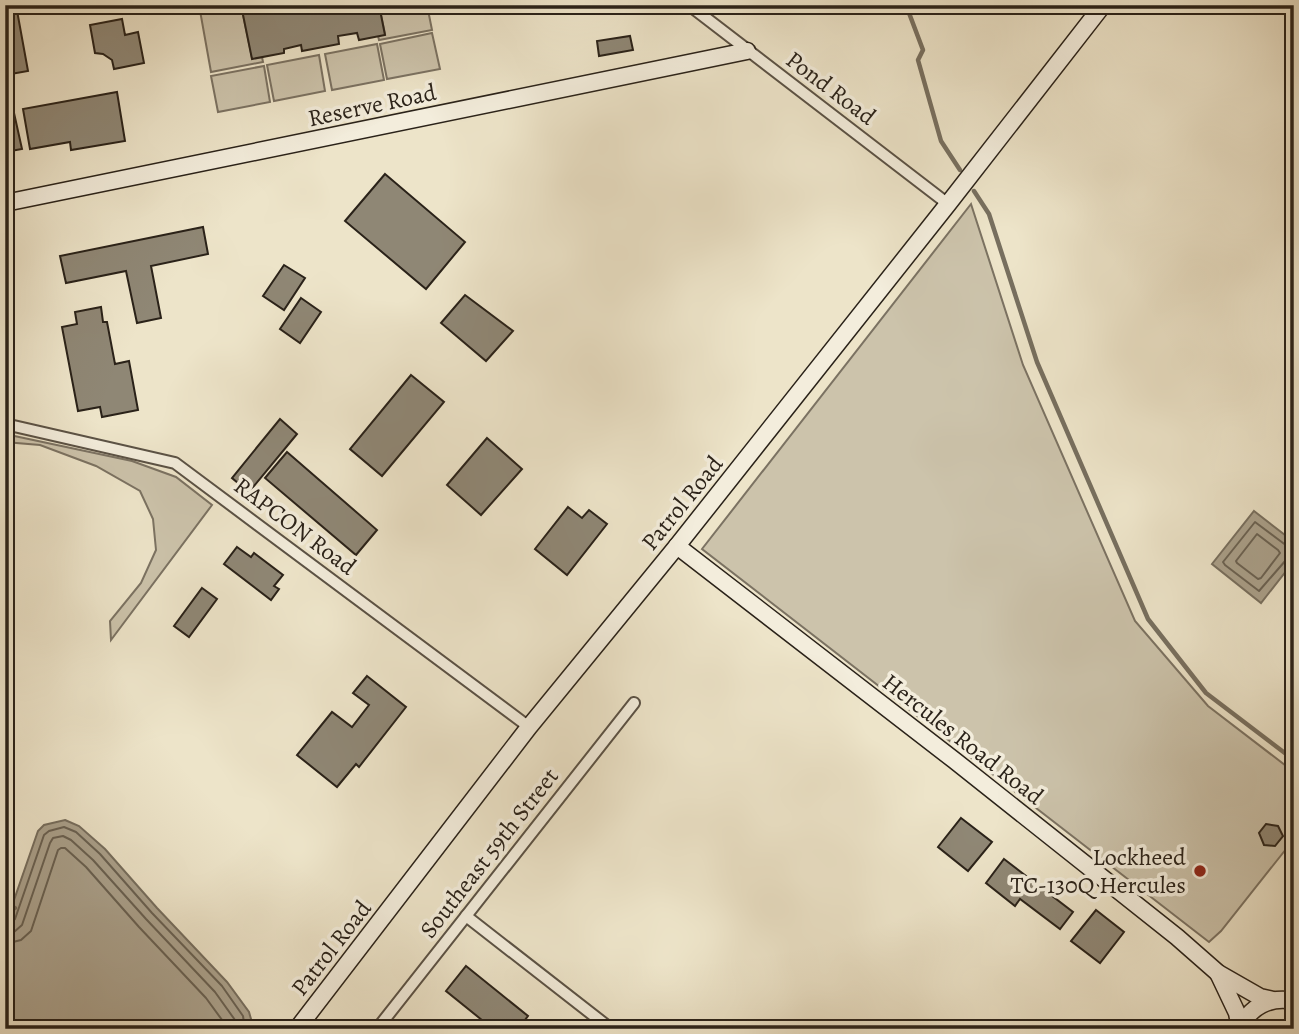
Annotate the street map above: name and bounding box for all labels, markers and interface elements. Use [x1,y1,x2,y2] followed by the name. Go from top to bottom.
[779,44,883,132] street label: Pond Road
[305,76,439,134] street label: Reserve Road
[634,449,730,557] street label: Patrol Road
[227,470,363,583] street label: RAPCON Road
[876,666,1050,812] street label: Hercules Road Road
[412,761,566,945] street label: Southeast 59th Street
[1011,841,1186,901] place label: Lockheed TC-130Q Hercules
[1192,863,1208,879] marker: Lockheed TC-130Q Hercules
[284,893,379,1003] street label: Patrol Road

